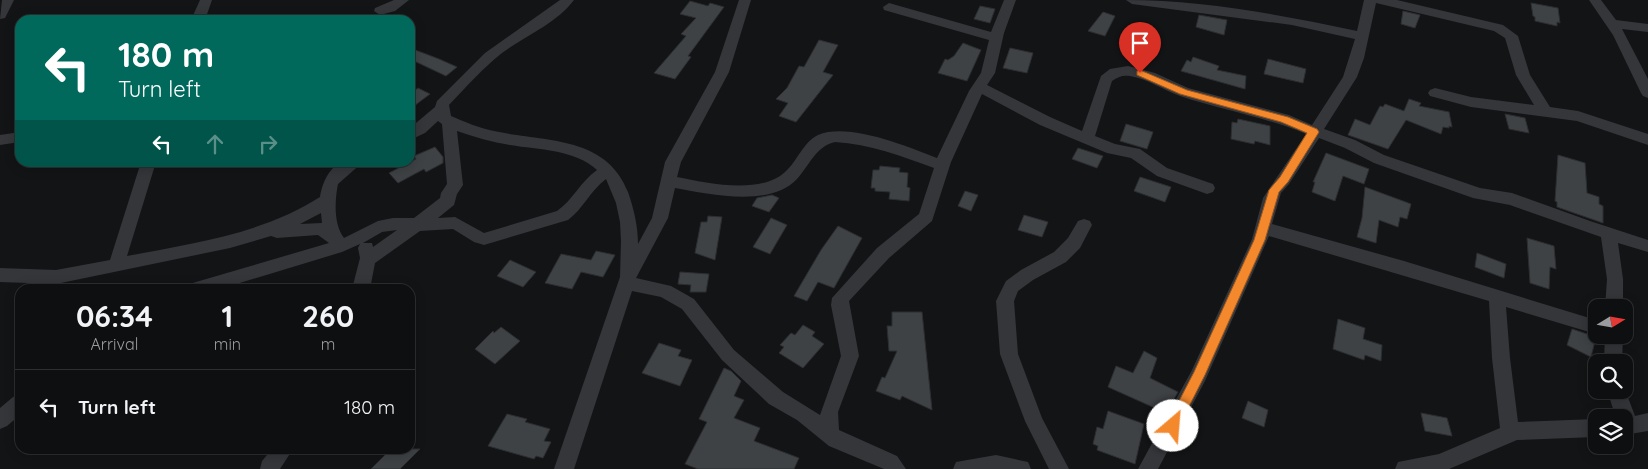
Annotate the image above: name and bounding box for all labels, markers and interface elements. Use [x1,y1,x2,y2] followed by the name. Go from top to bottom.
[1119,22,1161,73] pin
[1126,29,1154,57] icon: arrive
[118,32,214,76] text: 180 m
[35,35,100,100] icon: left
[118,75,201,103] text: Turn left
[148,130,176,158] icon: left
[201,130,229,158] icon: ahead
[254,130,282,158] icon: right
[76,297,153,335] text: 06:34
[222,297,233,335] text: 1
[302,297,354,335] text: 260
[1588,299,1632,344] north arrow
[1588,299,1633,454] map controls
[90,334,138,354] text: Arrival
[214,334,241,354] text: min
[321,334,335,354] text: m
[1588,354,1633,399] button: search
[35,393,63,421] icon: left
[78,395,156,419] text: Turn left
[344,395,395,419] text: 180 m
[1146,399,1198,451] position arrow
[1588,409,1633,454] button: layers

